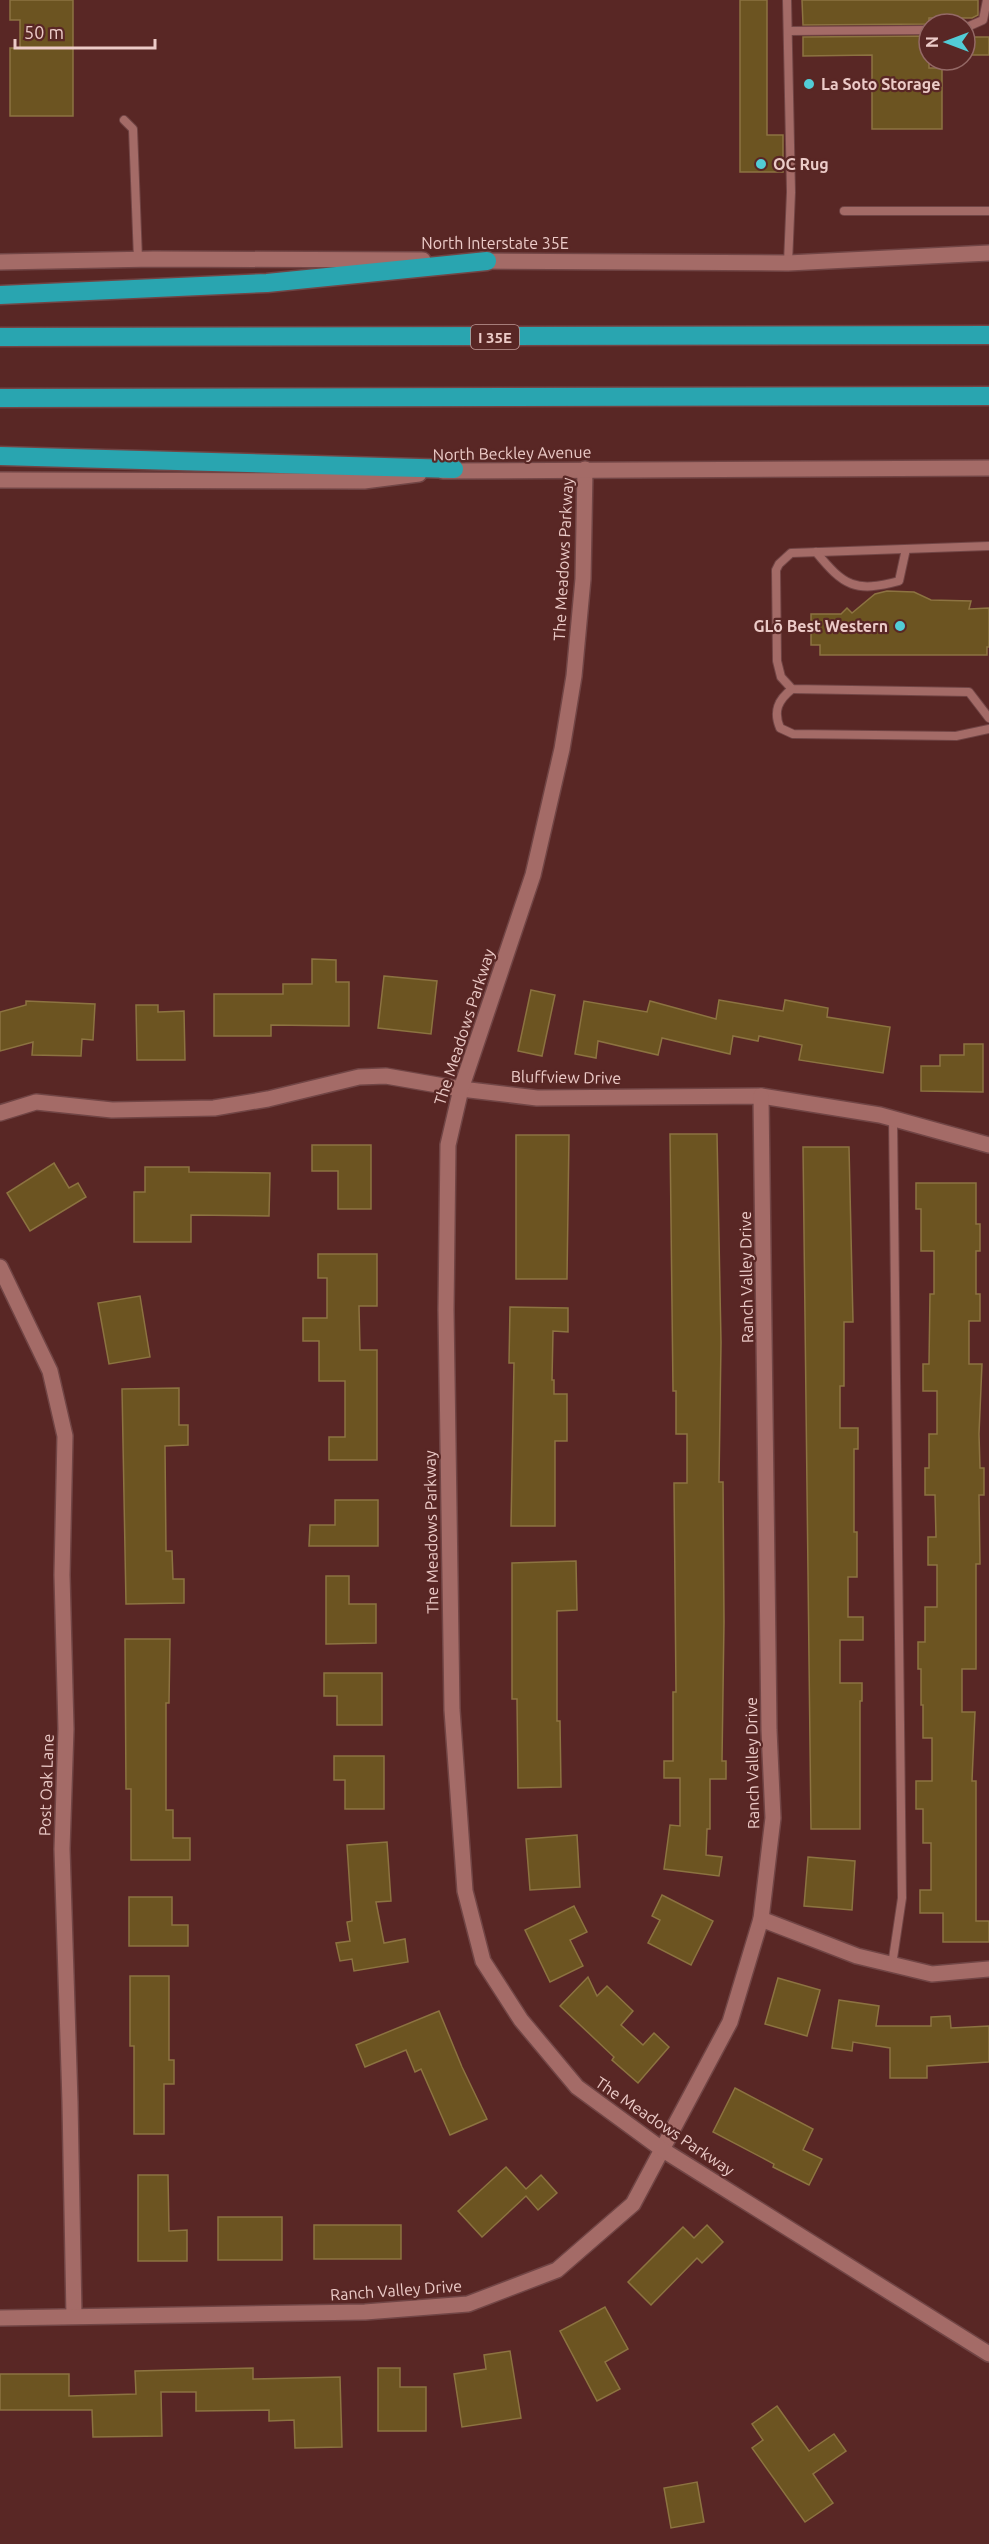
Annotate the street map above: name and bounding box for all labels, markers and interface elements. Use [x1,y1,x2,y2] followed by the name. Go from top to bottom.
[15,12,154,50] scale bar
[917,12,977,72] north arrow
[24,22,64,42] text: 50 m
[923,36,941,48] text: N
[821,75,940,93] place label: La Soto Storage
[802,77,816,91] marker: La Soto Storage
[773,155,829,173] place label: OC Rug
[754,157,768,171] marker: OC Rug
[421,234,569,252] street label: North Interstate 35E
[471,325,519,349] road number: I 35E
[432,443,592,463] street label: North Beckley Avenue
[550,477,576,641] street label: The Meadows Parkway
[753,617,888,635] place label: GLō Best Western
[893,619,907,633] marker: GLō Best Western
[430,946,498,1107] street label: The Meadows Parkway
[511,1067,621,1087] street label: Bluffview Drive
[736,1211,756,1343] street label: Ranch Valley Drive
[421,1450,441,1614] street label: The Meadows Parkway
[742,1697,762,1829] street label: Ranch Valley Drive
[35,1734,57,1836] street label: Post Oak Lane
[592,2073,738,2179] street label: The Meadows Parkway
[329,2276,463,2304] street label: Ranch Valley Drive

